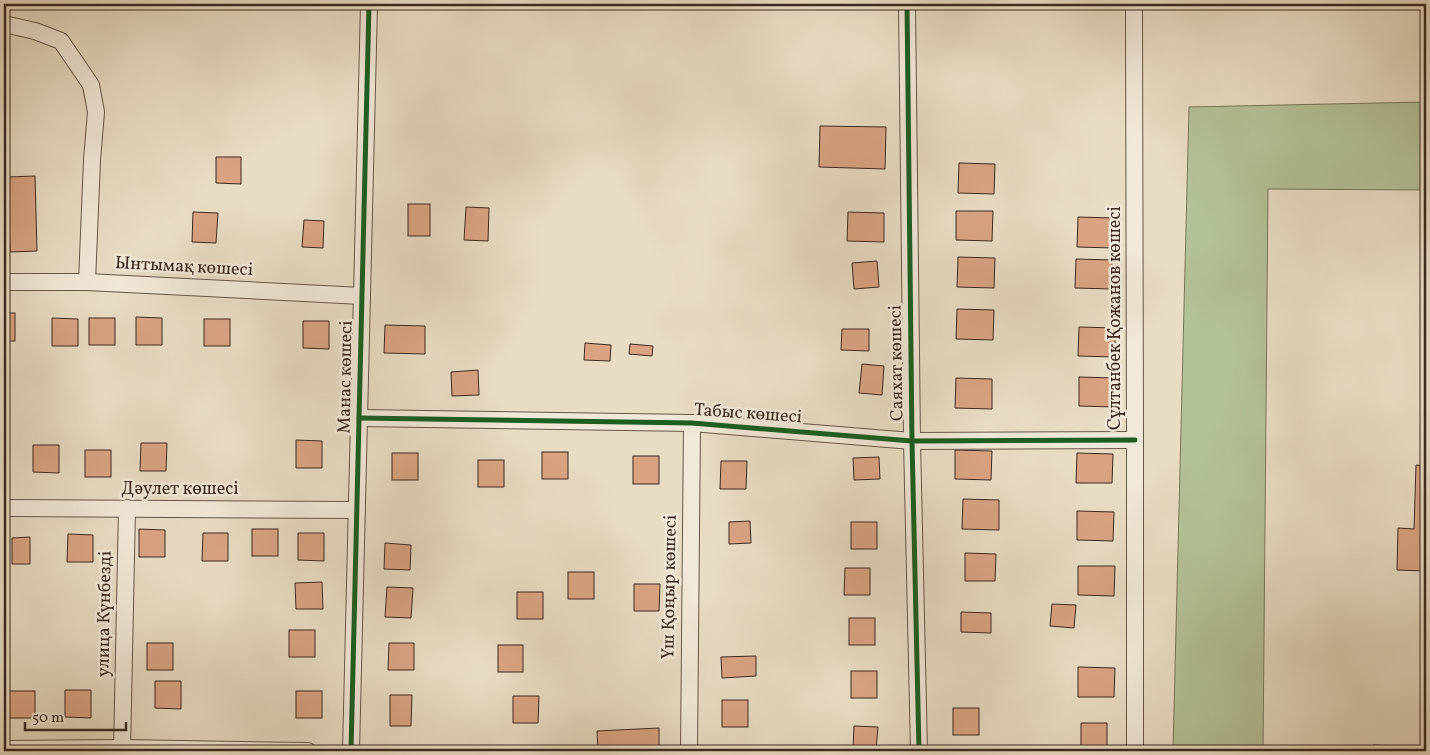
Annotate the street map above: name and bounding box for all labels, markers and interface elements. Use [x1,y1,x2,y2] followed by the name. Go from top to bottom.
[1103,206,1128,430] street label: Сұлтанбек Қожанов көшесі
[114,251,254,283] street label: Ынтымақ көшесі
[883,305,911,421] street label: Саяхат көшесі
[333,320,359,434] street label: Манас көшесі
[693,398,803,430] street label: Табыс көшесі
[121,477,239,502] street label: Дәулет көшесі
[656,514,684,660] street label: Үш Қоңыр көшесі
[91,551,119,677] street label: улица Күнбезді
[25,700,126,732] scale bar
[32,708,64,729] text: 50 m

